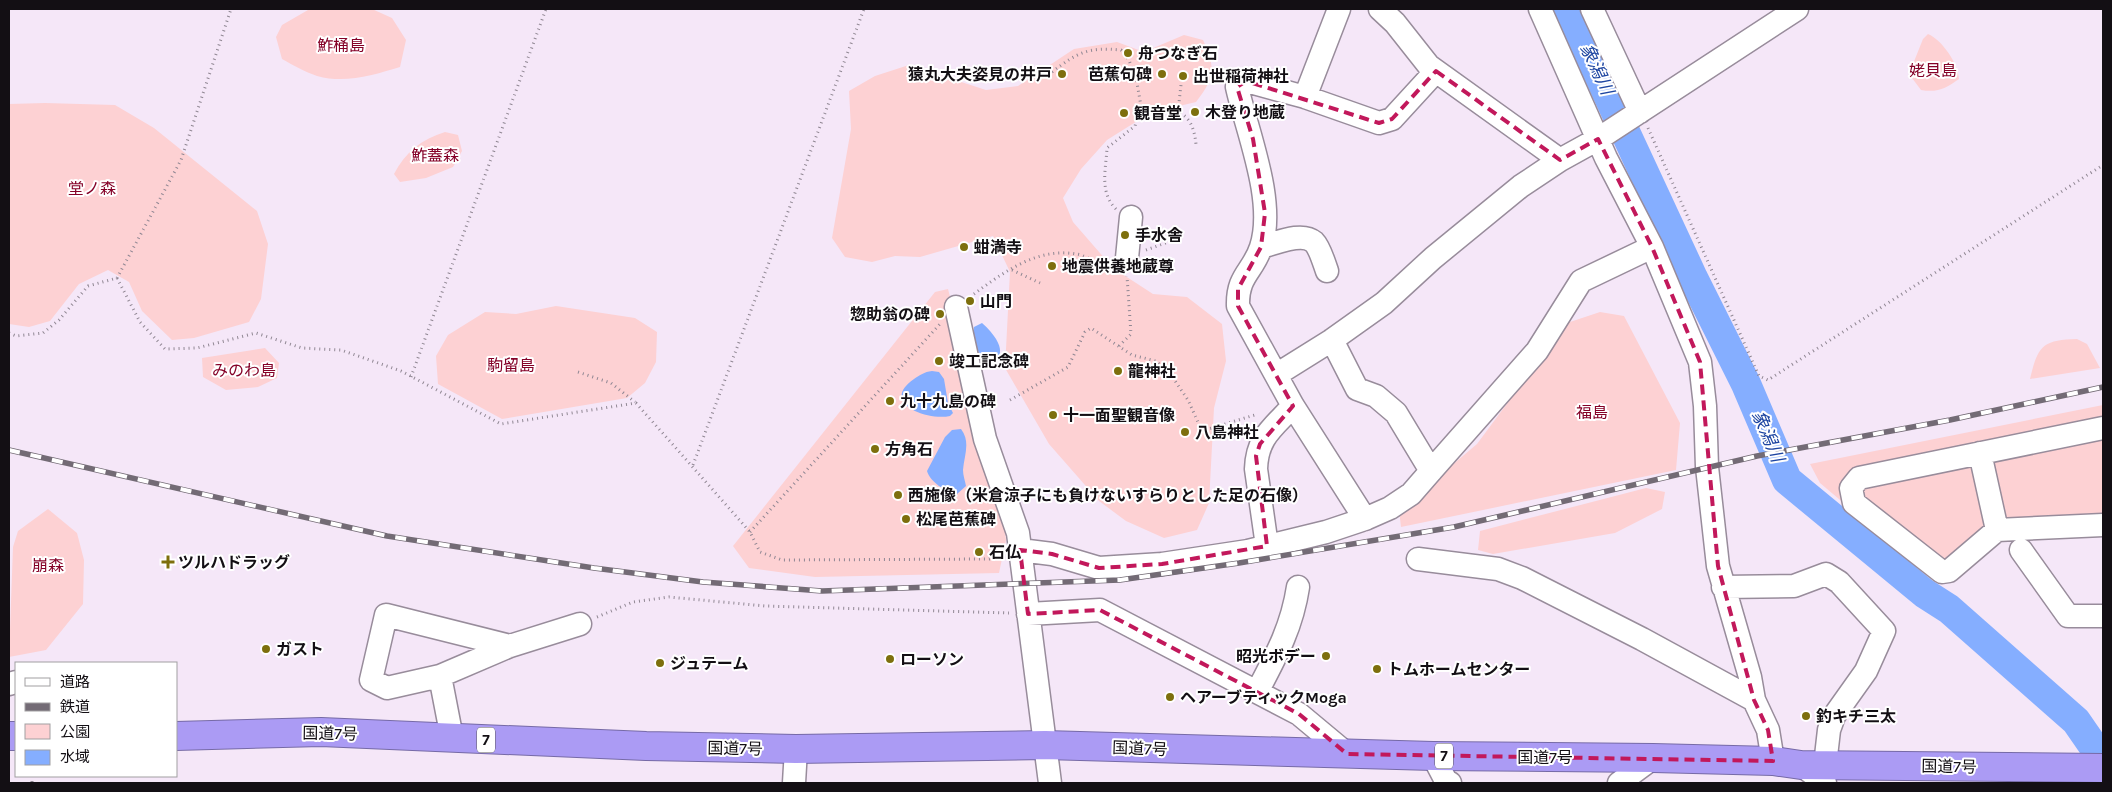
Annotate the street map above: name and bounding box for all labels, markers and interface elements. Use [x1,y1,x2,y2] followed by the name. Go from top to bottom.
[317,36,365,55] park label: 鮓桶島
[1576,40,1619,100] water label: 象潟川
[1138,44,1218,63] place label: 舟つなぎ石
[1122,47,1134,59] marker: 舟つなぎ石
[1909,61,1957,80] park label: 姥貝島
[908,65,1052,84] place label: 猿丸大夫姿見の井戸
[1088,65,1152,84] place label: 芭蕉句碑
[1193,67,1289,86] place label: 出世稲荷神社
[1056,68,1068,80] marker: 猿丸大夫姿見の井戸
[1156,68,1168,80] marker: 芭蕉句碑
[1177,70,1189,82] marker: 出世稲荷神社
[1205,103,1285,122] place label: 木登り地蔵
[1134,104,1182,123] place label: 観音堂
[1189,106,1201,118] marker: 木登り地蔵
[1118,107,1130,119] marker: 観音堂
[411,146,459,165] park label: 鮓蓋森
[68,179,116,198] park label: 堂ノ森
[1135,226,1183,245] place label: 手水舎
[1119,229,1131,241] marker: 手水舎
[974,238,1022,257] place label: 蚶満寺
[958,241,970,253] marker: 蚶満寺
[1062,257,1174,276] place label: 地震供養地蔵尊
[1046,260,1058,272] marker: 地震供養地蔵尊
[980,292,1012,311] place label: 山門
[964,295,976,307] marker: 山門
[850,305,930,324] place label: 惣助翁の碑
[934,308,946,320] marker: 惣助翁の碑
[949,352,1029,371] place label: 竣工記念碑
[933,355,945,367] marker: 竣工記念碑
[487,356,535,375] park label: 駒留島
[212,361,276,380] park label: みのわ島
[1128,362,1176,381] place label: 龍神社
[1112,365,1124,377] marker: 龍神社
[900,392,996,411] place label: 九十九島の碑
[884,395,896,407] marker: 九十九島の碑
[1576,403,1608,422] park label: 福島
[1063,406,1175,425] place label: 十一面聖観音像
[1747,407,1789,467] water label: 象潟川
[1047,409,1059,421] marker: 十一面聖観音像
[1195,423,1259,442] place label: 八島神社
[1179,426,1191,438] marker: 八島神社
[885,440,933,459] place label: 方角石
[869,443,881,455] marker: 方角石
[908,486,1308,505] place label: 西施像（米倉涼子にも負けないすらりとした足の石像）
[892,489,904,501] marker: 西施像（米倉涼子にも負けないすらりとした足の石像）
[916,510,996,529] place label: 松尾芭蕉碑
[900,513,912,525] marker: 松尾芭蕉碑
[989,543,1021,562] place label: 石仏
[973,546,985,558] marker: 石仏
[178,553,290,572] place label: ツルハドラッグ
[32,556,64,575] park label: 崩森
[162,556,174,568] marker: ツルハドラッグ
[276,640,324,659] place label: ガスト
[260,643,272,655] marker: ガスト
[1236,647,1316,666] place label: 昭光ボデー
[900,650,964,669] place label: ローソン
[1320,650,1332,662] marker: 昭光ボデー
[884,653,896,665] marker: ローソン
[670,654,748,673] place label: ジュテーム
[654,657,666,669] marker: ジュテーム
[1387,660,1531,679] place label: トムホームセンター
[15,662,178,777] legend
[1371,663,1383,675] marker: トムホームセンター
[60,673,90,691] text: 道路
[1180,688,1347,707] place label: ヘアーブティックMoga
[1164,691,1176,703] marker: ヘアーブティックMoga
[60,698,90,716] text: 鉄道
[1816,707,1896,726] place label: 釣キチ三太
[1800,710,1812,722] marker: 釣キチ三太
[60,723,90,741] text: 公園
[302,724,358,743] street label: 国道7号
[477,728,495,752] road number: 7
[1112,738,1168,759] street label: 国道7号
[707,739,763,758] street label: 国道7号
[1435,744,1453,768] road number: 7
[60,748,90,766] text: 水域
[1517,748,1573,767] street label: 国道7号
[1921,757,1977,776] street label: 国道7号

